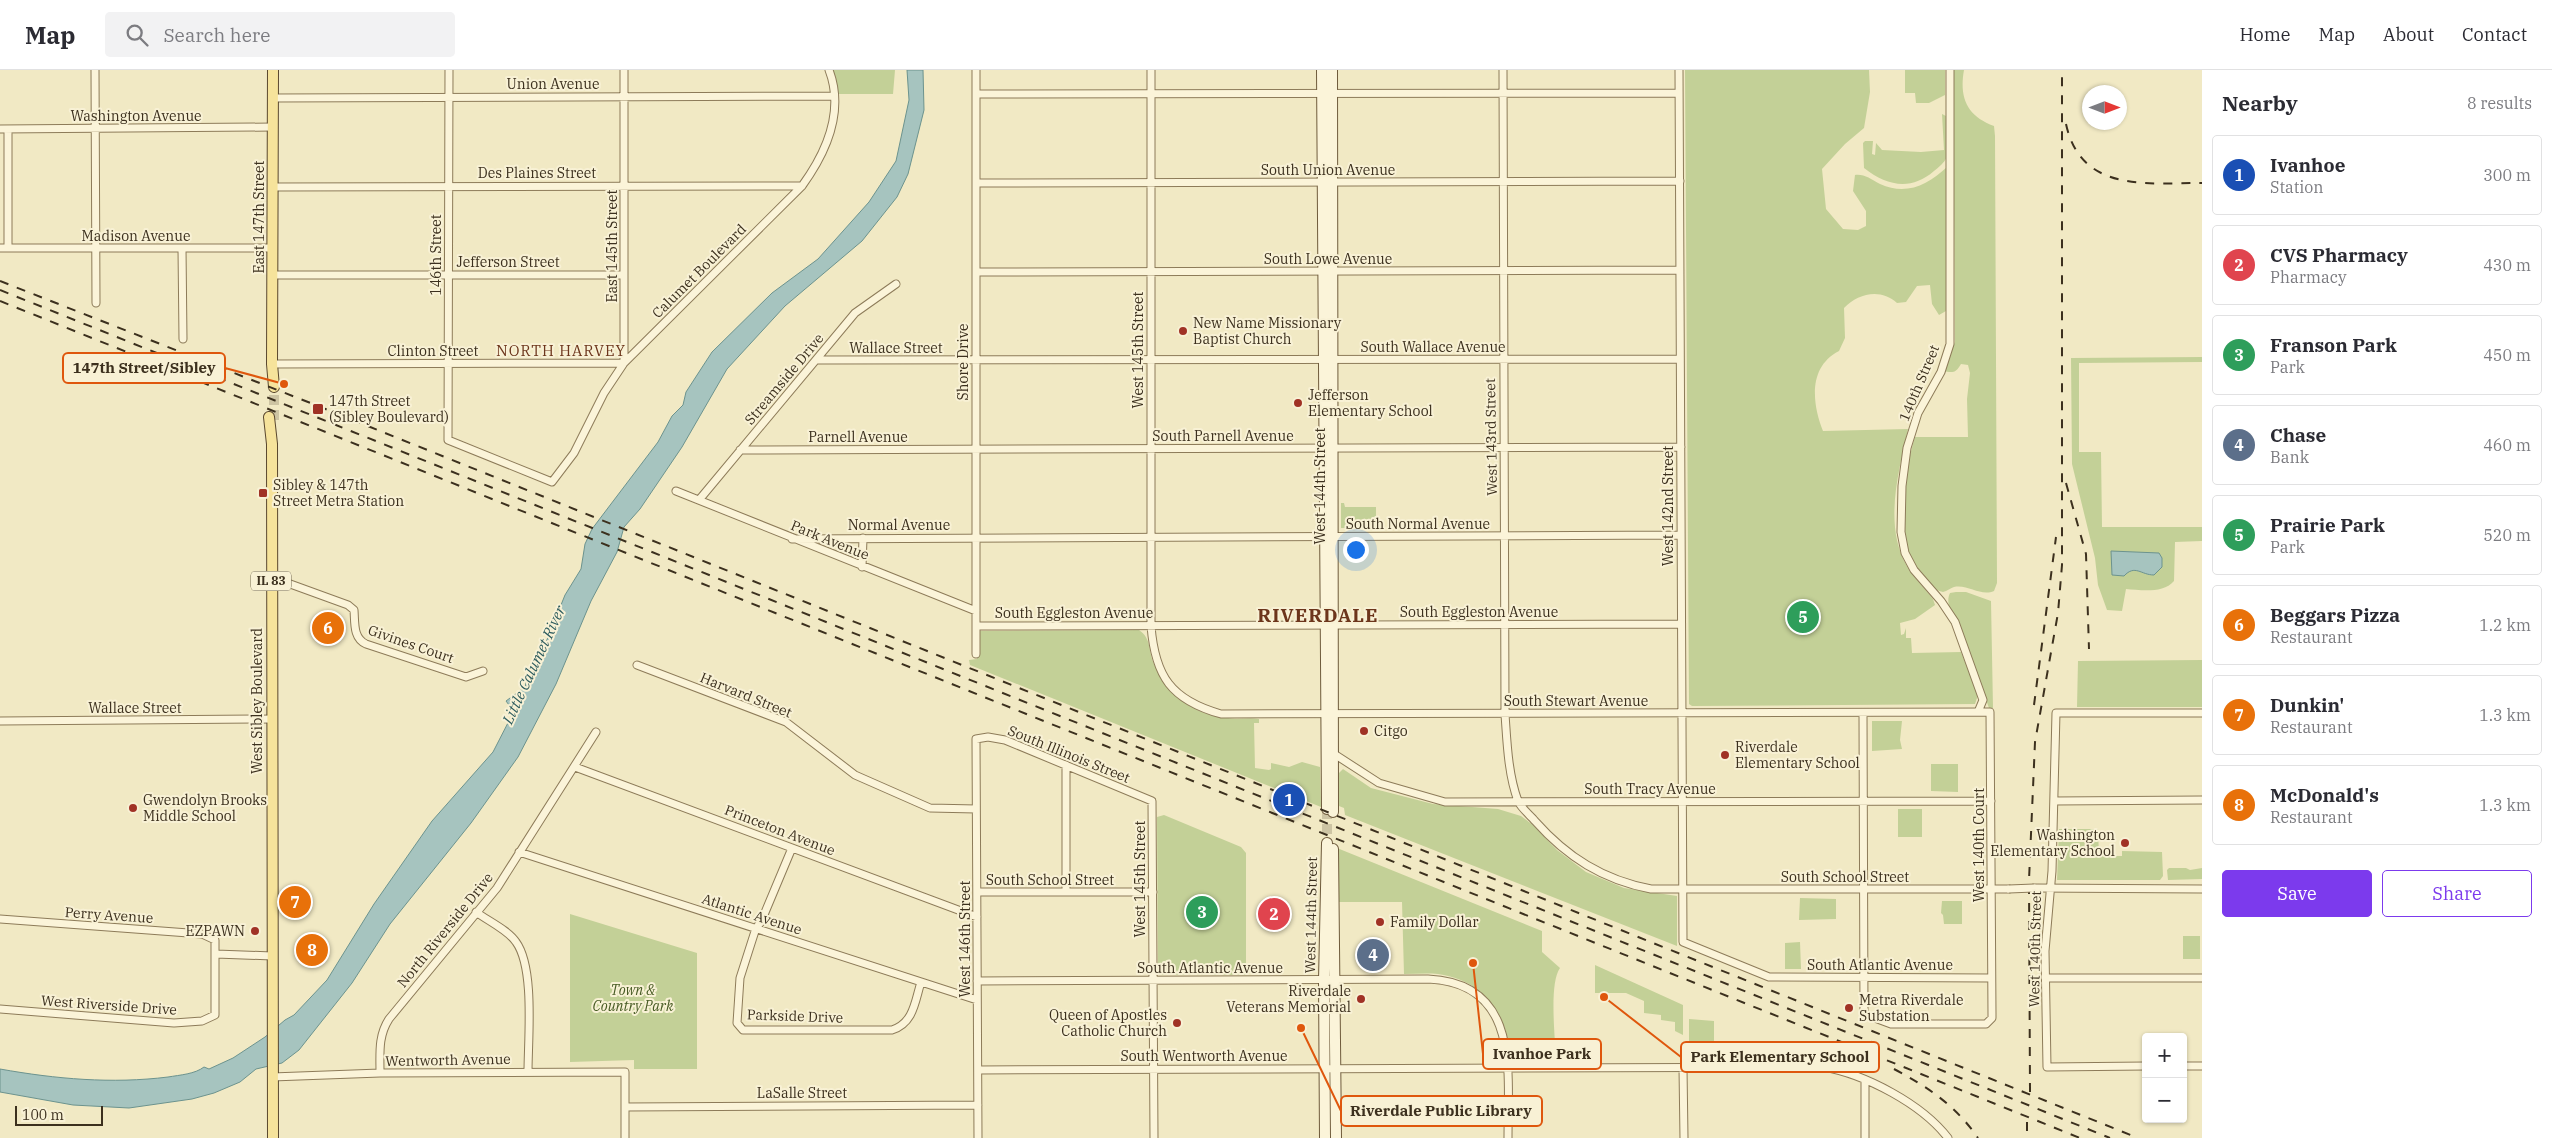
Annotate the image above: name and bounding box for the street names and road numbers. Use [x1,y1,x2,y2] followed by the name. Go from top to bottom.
[507,75,599,93] street label: Union Avenue
[70,107,202,125] street label: Washington Avenue
[250,160,268,274] street label: East 147th Street
[1261,161,1395,179] street label: South Union Avenue
[478,164,596,182] street label: Des Plaines Street
[603,189,621,303] street label: East 145th Street
[427,214,445,296] street label: 146th Street
[648,220,750,322] street label: Calumet Boulevard
[82,227,190,245] street label: Madison Avenue
[1264,250,1392,268] street label: South Lowe Avenue
[456,253,560,271] street label: Jefferson Street
[1129,292,1147,408] street label: West 145th Street
[954,323,972,401] street label: Shore Drive
[741,330,827,428] street label: Streamside Drive
[1360,338,1506,356] street label: South Wallace Avenue
[849,339,943,357] street label: Wallace Street
[388,342,479,360] street label: Clinton Street
[1895,342,1943,424] street label: 140th Street
[1481,378,1501,496] street label: West 143rd Street
[1152,427,1294,445] street label: South Parnell Avenue
[808,428,908,446] street label: Parnell Avenue
[1311,428,1329,544] street label: West 144th Street
[1659,446,1677,566] street label: West 142nd Street
[1346,515,1490,533] street label: South Normal Avenue
[788,516,872,564] street label: Park Avenue
[848,516,950,534] street label: Normal Avenue
[251,572,291,590] road number: IL 83
[1400,603,1558,621] street label: South Eggleston Avenue
[995,604,1153,622] street label: South Eggleston Avenue
[366,621,456,667] street label: Givines Court
[248,628,266,774] street label: West Sibley Boulevard
[697,668,795,722] street label: Harvard Street
[1504,692,1648,710] street label: South Stewart Avenue
[88,699,182,717] street label: Wallace Street
[1005,721,1133,787] street label: South Illinois Street
[1584,780,1716,798] street label: South Tracy Avenue
[1970,788,1988,902] street label: West 140th Court
[722,801,838,859] street label: Princeton Avenue
[1131,821,1149,937] street label: West 145th Street
[1301,856,1321,974] street label: West 144th Street
[1781,868,1909,886] street label: South School Street
[393,869,497,991] street label: North Riverside Drive
[986,871,1114,889] street label: South School Street
[956,881,974,997] street label: West 146th Street
[700,889,804,939] street label: Atlantic Avenue
[2025,890,2045,1008] street label: West 140th Street
[64,903,154,927] street label: Perry Avenue
[1807,956,1953,974] street label: South Atlantic Avenue
[1137,959,1283,977] street label: South Atlantic Avenue
[41,991,177,1019] street label: West Riverside Drive
[747,1005,843,1027] street label: Parkside Drive
[1120,1047,1288,1065] street label: South Wentworth Avenue
[385,1050,511,1070] street label: Wentworth Avenue
[757,1084,847,1102] street label: LaSalle Street

